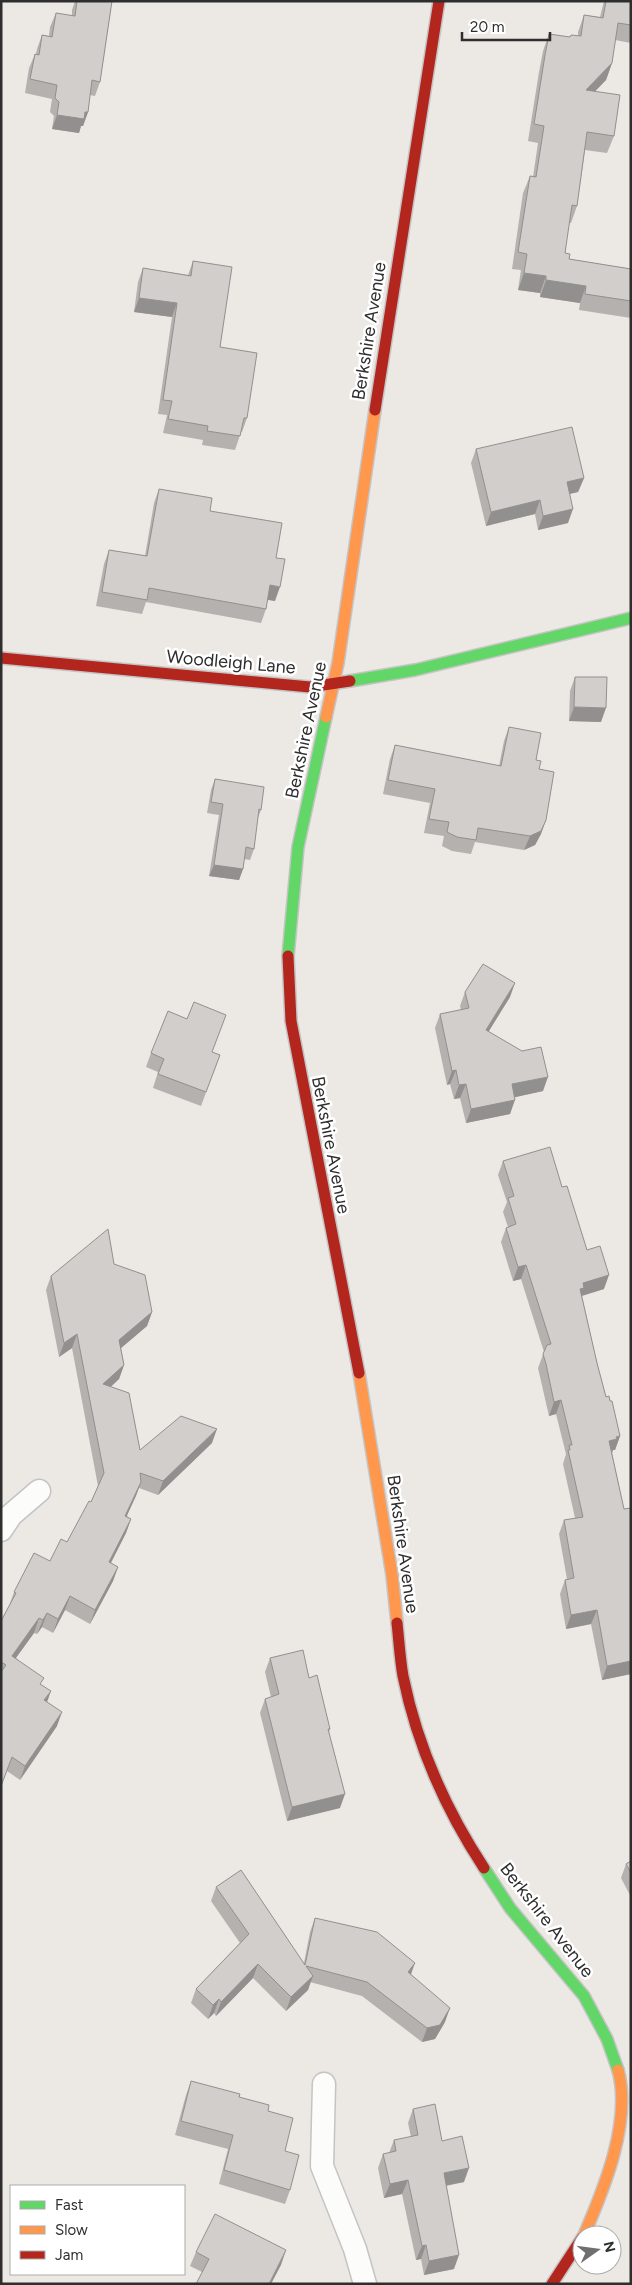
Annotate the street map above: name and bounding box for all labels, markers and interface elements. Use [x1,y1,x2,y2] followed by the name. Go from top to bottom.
[462,10,550,42] scale bar
[470,18,504,36] text: 20 m
[347,260,391,402] street label: Berkshire Avenue
[166,645,297,679] street label: Woodleigh Lane
[281,659,331,801] street label: Berkshire Avenue
[307,1074,355,1216] street label: Berkshire Avenue
[382,1473,424,1615] street label: Berkshire Avenue
[495,1858,599,1982] street label: Berkshire Avenue
[10,2185,185,2275] legend
[55,2196,84,2214] text: Fast
[55,2221,88,2239] text: Slow
[572,2225,622,2275] north arrow
[600,2240,619,2254] text: N
[55,2246,83,2264] text: Jam

